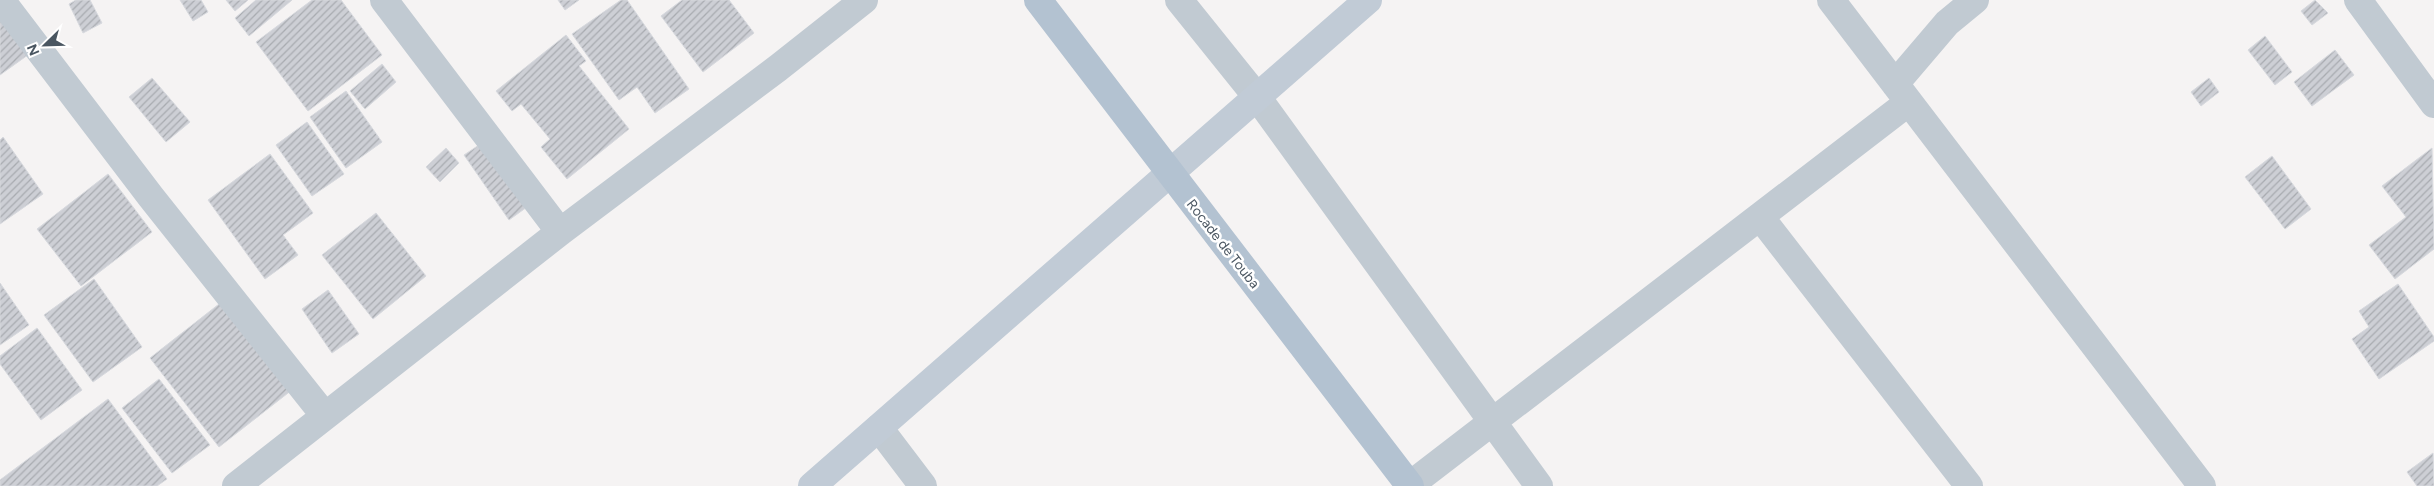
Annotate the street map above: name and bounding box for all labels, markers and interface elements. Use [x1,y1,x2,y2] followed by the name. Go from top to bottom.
[20,20,70,70] north arrow
[24,42,43,58] text: N
[1183,196,1263,292] street label: Rocade de Touba

